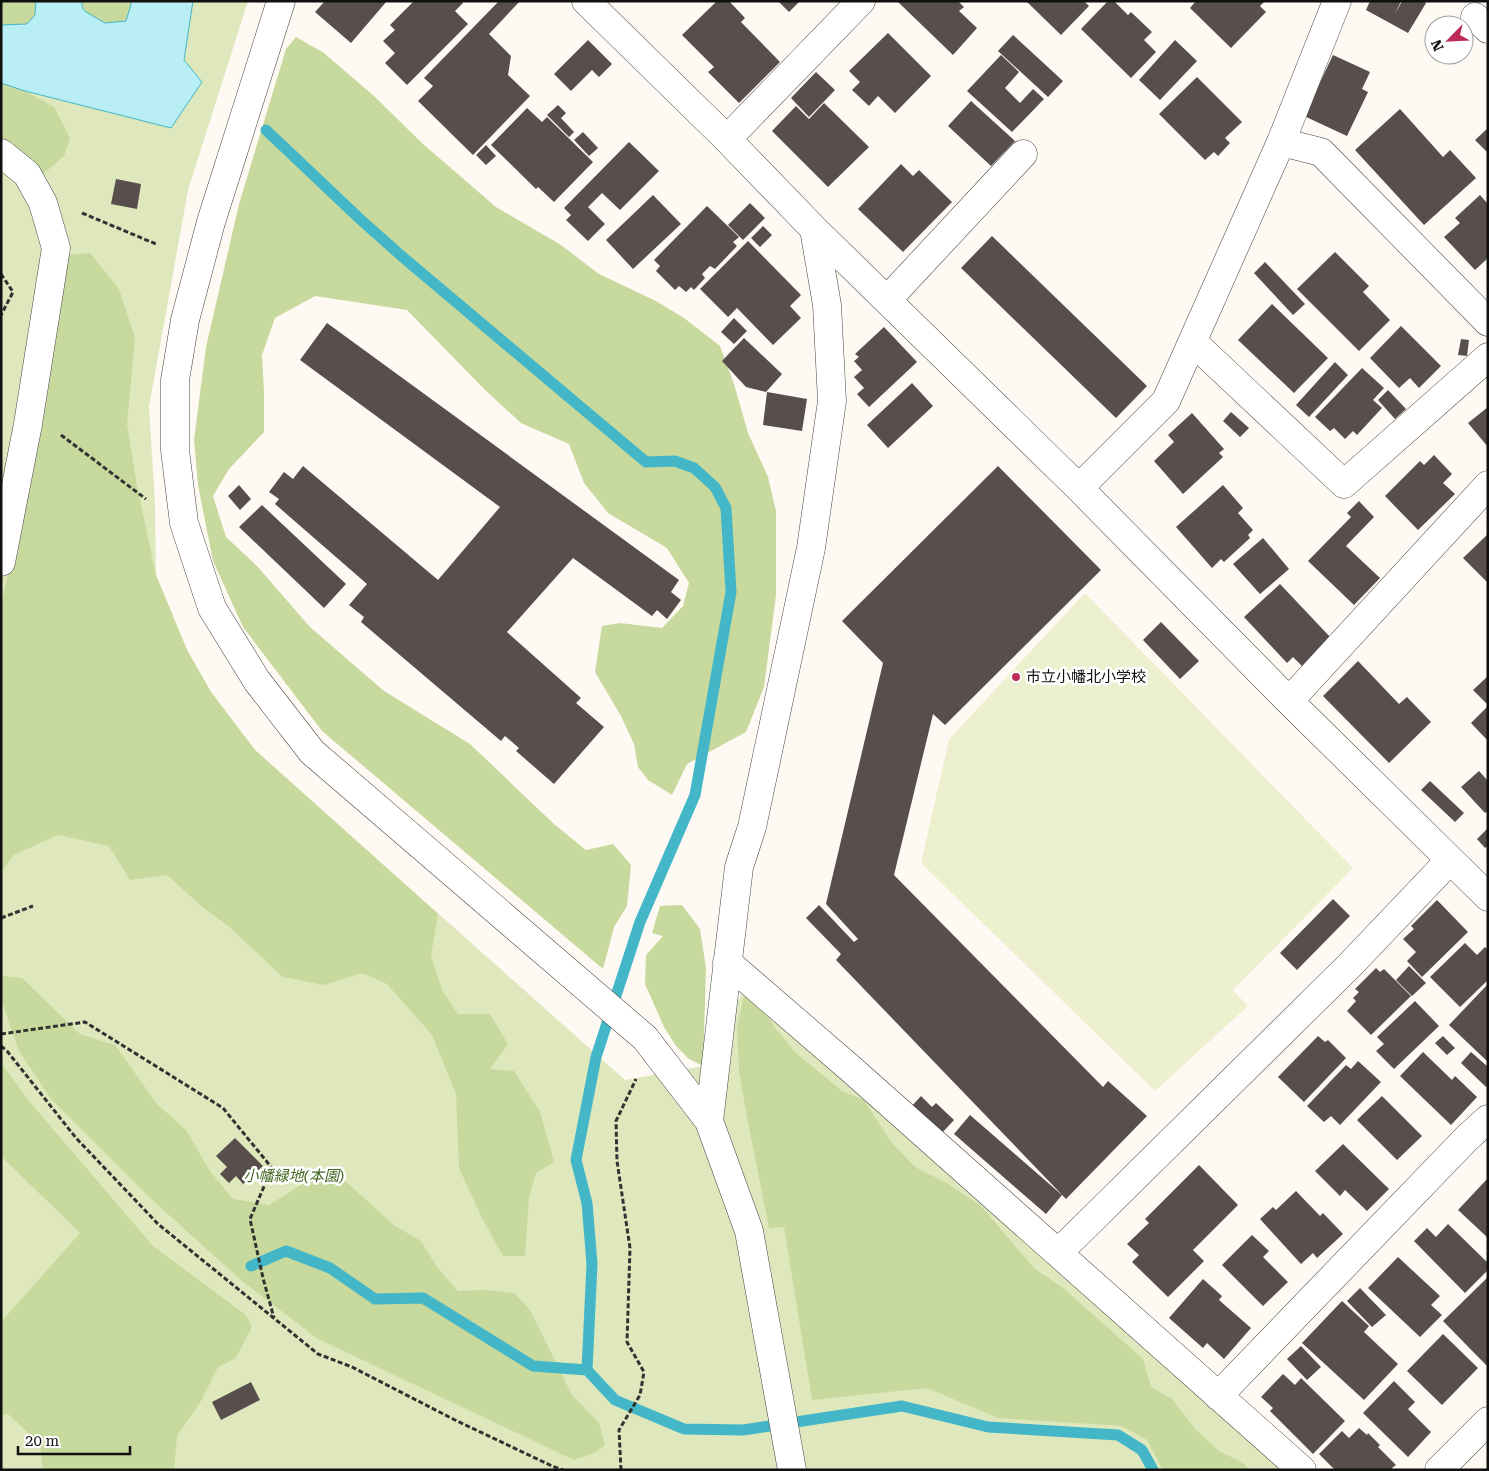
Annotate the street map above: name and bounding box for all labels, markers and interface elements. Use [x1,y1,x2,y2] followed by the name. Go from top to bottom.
[1424,15,1474,65] north arrow
[1428,37,1447,53] text: N
[1026,668,1146,686] place label: 市立小幡北小学校
[1010,671,1022,683] marker: 市立小幡北小学校
[244,1167,344,1185] park label: 小幡緑地(本園)
[18,1424,130,1456] scale bar
[25,1432,60,1450] text: 20 m

